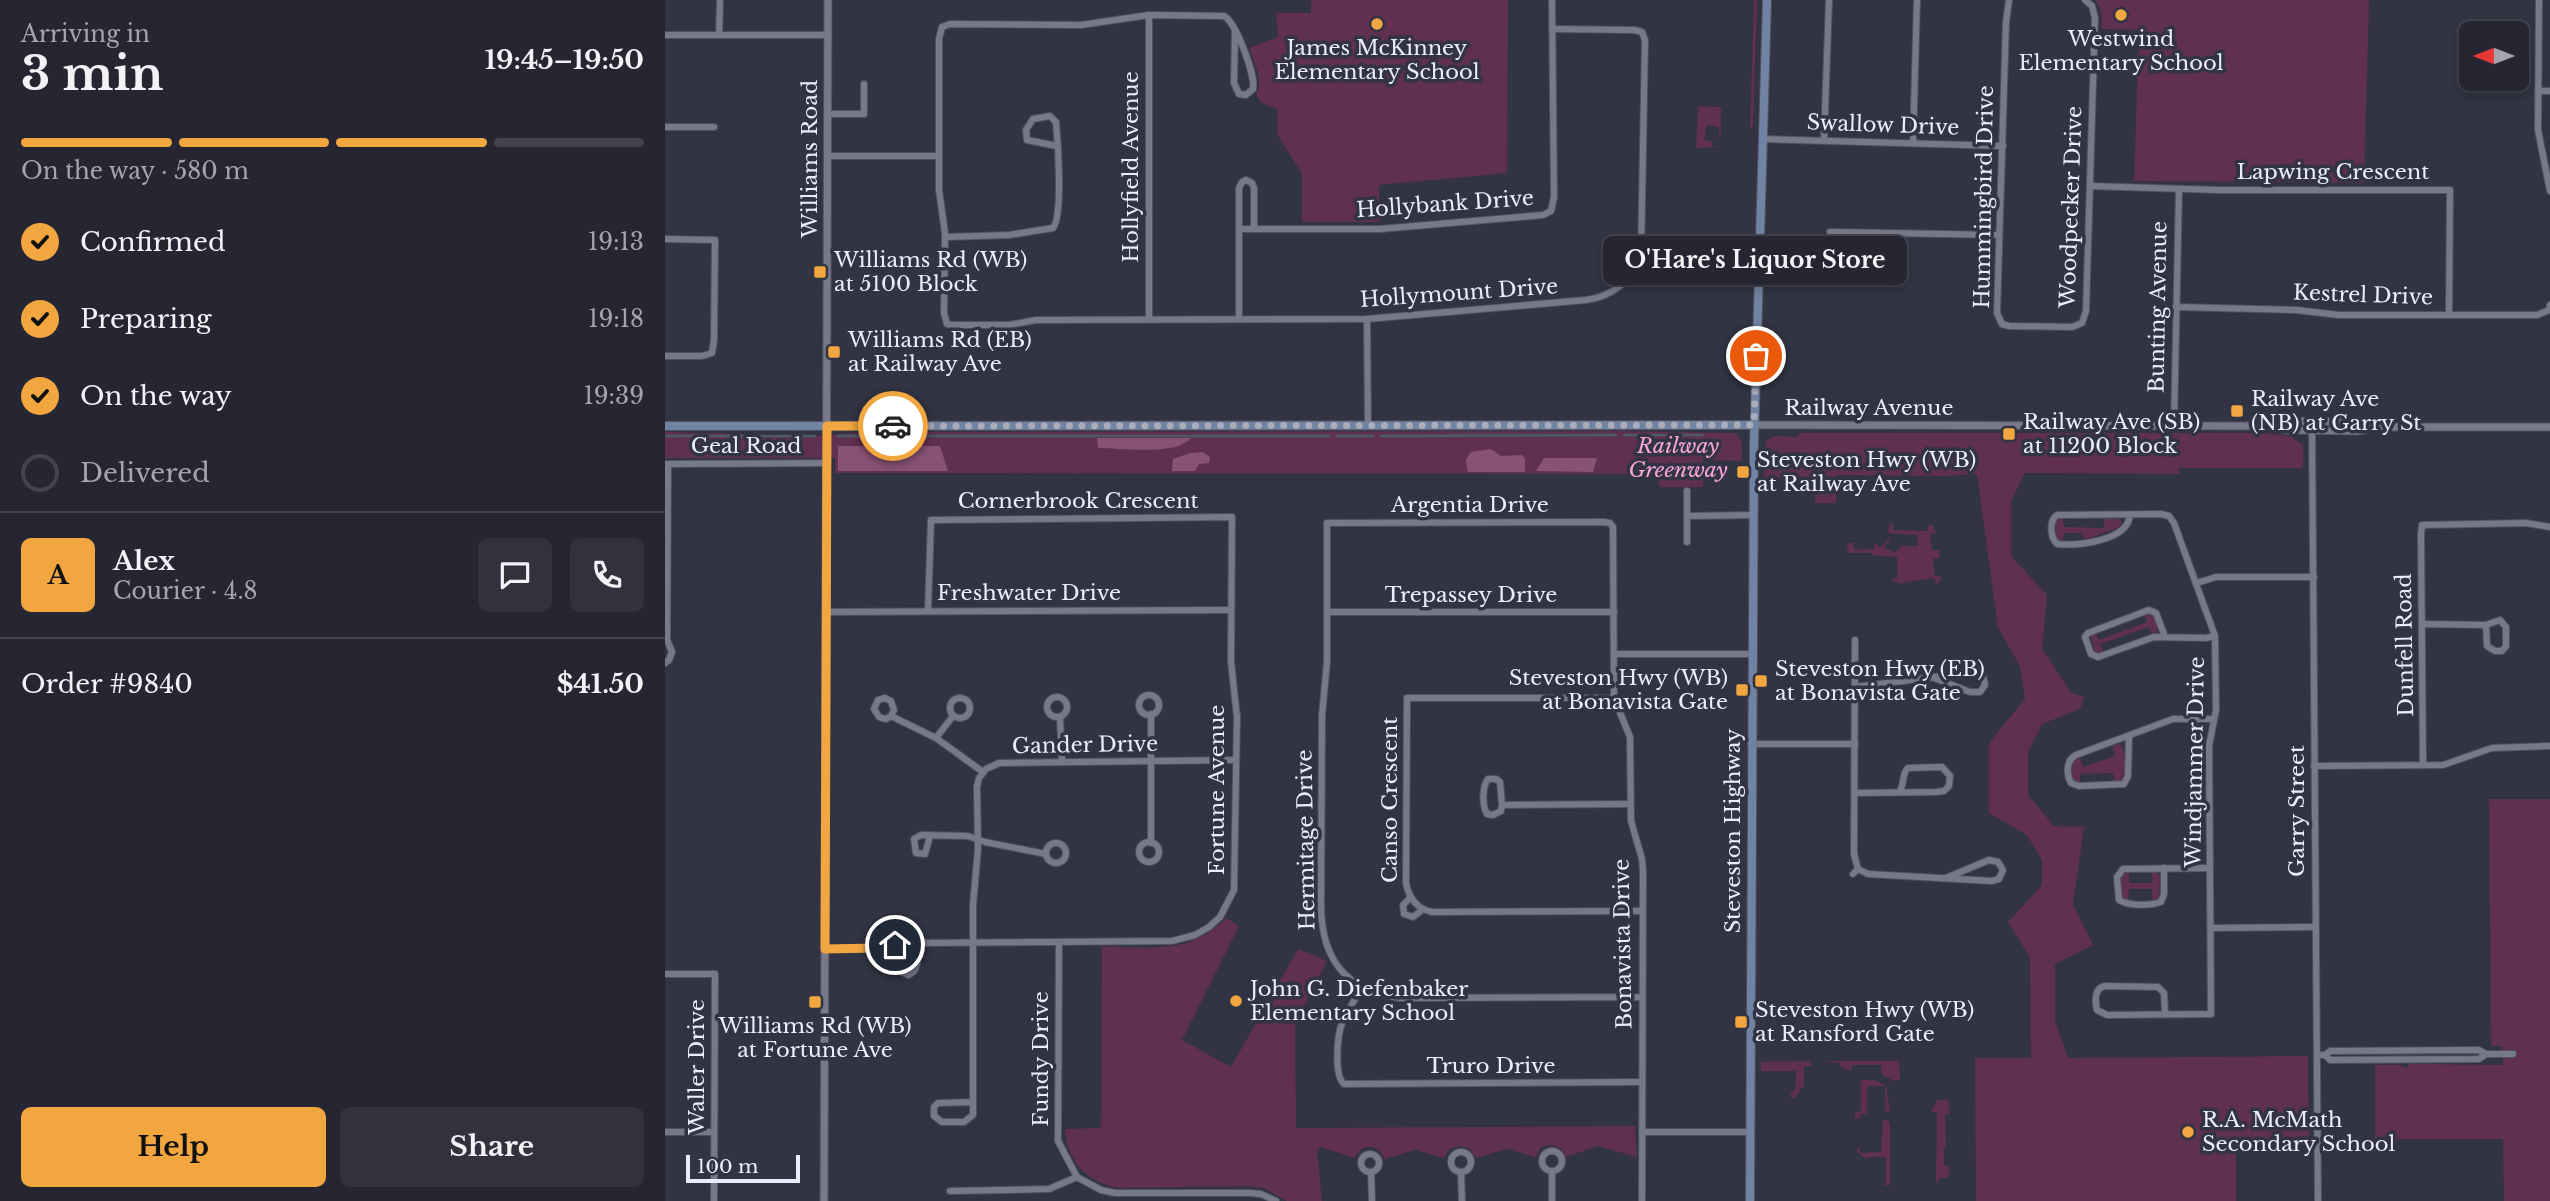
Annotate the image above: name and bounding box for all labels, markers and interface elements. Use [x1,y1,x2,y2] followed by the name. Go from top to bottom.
[2113,7,2129,23] marker: Westwind Elementary School
[1369,16,1385,32] marker: James McKinney Elementary School
[21,20,150,48] text: Arriving in
[2459,21,2529,91] north arrow
[2459,21,2529,91] map controls
[2018,26,2224,76] place label: Westwind Elementary School
[1274,35,1480,85] place label: James McKinney Elementary School
[485,44,644,76] text: 19:45–19:50
[21,45,163,102] text: 3 min
[1118,71,1144,263] street label: Hollyfield Avenue
[797,80,823,239] street label: Williams Road
[1969,85,1999,309] street label: Hummingbird Drive
[2054,106,2088,309] street label: Woodpecker Drive
[1806,109,1960,141] street label: Swallow Drive
[21,157,249,185] text: On the way · 580 m
[2237,159,2429,185] street label: Lapwing Crescent
[1355,185,1535,223] street label: Hollybank Drive
[2144,221,2172,393] street label: Bunting Avenue
[21,223,59,261] icon: check
[80,226,225,258] text: Confirmed
[588,228,644,256] text: 19:13
[1604,237,1908,286] callout: O'Hare's Liquor Store
[1625,246,1885,274] text: O'Hare's Liquor Store
[833,247,1027,297] place label: Williams Rd (WB) at 5100 Block
[812,264,828,280] marker: Williams Rd (WB) at 5100 Block
[1359,273,1559,313] street label: Hollymount Drive
[2293,280,2433,310] street label: Kestrel Drive
[21,300,59,338] icon: check
[80,303,212,335] text: Preparing
[588,305,644,333] text: 19:18
[1726,326,1786,386] pin
[847,327,1032,377] place label: Williams Rd (EB) at Railway Ave
[1737,337,1775,375] icon: bag
[826,344,842,360] marker: Williams Rd (EB) at Railway Ave
[21,377,59,415] icon: check
[80,380,232,412] text: On the way
[583,382,644,410] text: 19:39
[2251,386,2421,436] place label: Railway Ave (NB) at Garry St
[858,391,928,461] courier
[1785,395,1953,421] street label: Railway Avenue
[2229,403,2245,419] marker: Railway Ave (NB) at Garry St
[874,407,912,445] icon: car
[2023,409,2200,459] place label: Railway Ave (SB) at 11200 Block
[2001,426,2017,442] marker: Railway Ave (SB) at 11200 Block
[691,433,801,459] street label: Geal Road
[1629,433,1728,483] park label: Railway Greenway
[1757,447,1976,497] place label: Steveston Hwy (WB) at Railway Ave
[80,457,210,489] text: Delivered
[1735,464,1751,480] marker: Steveston Hwy (WB) at Railway Ave
[958,488,1198,514] street label: Cornerbrook Crescent
[1390,492,1549,518] street label: Argentia Drive
[478,538,552,612] button: chat
[570,538,644,612] button: phone
[113,545,175,577] text: Alex
[47,559,69,591] text: A
[2391,573,2419,717] street label: Dunfell Road
[113,577,258,605] text: Courier · 4.8
[937,580,1121,606] street label: Freshwater Drive
[1385,582,1557,608] street label: Trepassey Drive
[1775,656,1985,706] place label: Steveston Hwy (EB) at Bonavista Gate
[2180,656,2210,869] street label: Windjammer Drive
[1509,665,1728,715] place label: Steveston Hwy (WB) at Bonavista Gate
[21,668,193,700] text: Order #9840
[557,668,644,700] text: $41.50
[1753,673,1769,689] marker: Steveston Hwy (EB) at Bonavista Gate
[1734,682,1750,698] marker: Steveston Hwy (WB) at Bonavista Gate
[1204,705,1230,875] street label: Fortune Avenue
[1377,717,1403,883] street label: Canso Crescent
[1720,728,1746,933] street label: Steveston Highway
[1012,731,1158,759] street label: Gander Drive
[2284,745,2310,877] street label: Garry Street
[1291,749,1321,931] street label: Hermitage Drive
[1609,859,1637,1029] street label: Bonavista Drive
[865,915,925,975] pin
[876,926,914,964] icon: home
[1247,976,1468,1026] place label: John G. Diefenbaker Elementary School
[1028,991,1054,1127] street label: Fundy Drive
[1228,993,1244,1009] marker: John G. Diefenbaker Elementary School
[807,994,823,1010] marker: Williams Rd (WB) at Fortune Ave
[1755,997,1974,1047] place label: Steveston Hwy (WB) at Ransford Gate
[684,999,710,1136] street label: Waller Drive
[717,1013,912,1063] place label: Williams Rd (WB) at Fortune Ave
[1733,1014,1749,1030] marker: Steveston Hwy (WB) at Ransford Gate
[1426,1053,1556,1079] street label: Truro Drive
[21,1107,326,1187] button: Help
[340,1107,644,1187] button: Share
[2202,1107,2395,1157] place label: R.A. McMath Secondary School
[2180,1124,2196,1140] marker: R.A. McMath Secondary School
[686,1152,800,1184] scale bar
[697,1155,758,1178] text: 100 m

